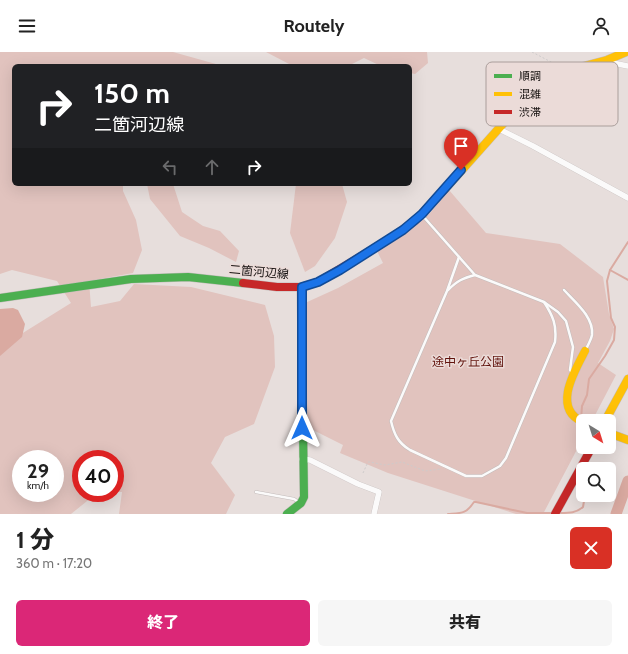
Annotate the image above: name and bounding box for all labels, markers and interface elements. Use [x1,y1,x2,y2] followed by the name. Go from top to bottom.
[16,15,38,37] icon: menu
[284,15,344,37] text: Routely
[590,15,612,37] icon: person
[486,62,618,126] legend
[519,69,541,83] text: 順調
[94,76,170,110] text: 150 m
[28,80,80,132] icon: right
[519,87,541,101] text: 混雑
[519,105,541,119] text: 渋滞
[94,114,184,136] text: 二箇河辺線
[444,129,478,170] pin
[450,135,472,157] icon: arrive
[159,156,181,178] icon: left
[201,156,223,178] icon: ahead
[243,156,265,178] icon: right
[228,261,290,282] street label: 二箇河辺線
[432,354,504,369] park label: 途中ヶ丘公園
[281,407,323,449] position arrow
[576,414,616,454] north arrow
[576,414,616,502] map controls
[72,450,124,502] speed limit sign: 40
[27,459,49,483] text: 29
[576,462,616,502] button: search
[27,479,49,492] text: km/h
[16,525,54,554] text: 1 分
[570,527,612,569] button: close
[16,555,92,571] text: 360 m · 17:20
[16,600,310,646] button: 終了
[318,600,612,646] button: 共有

